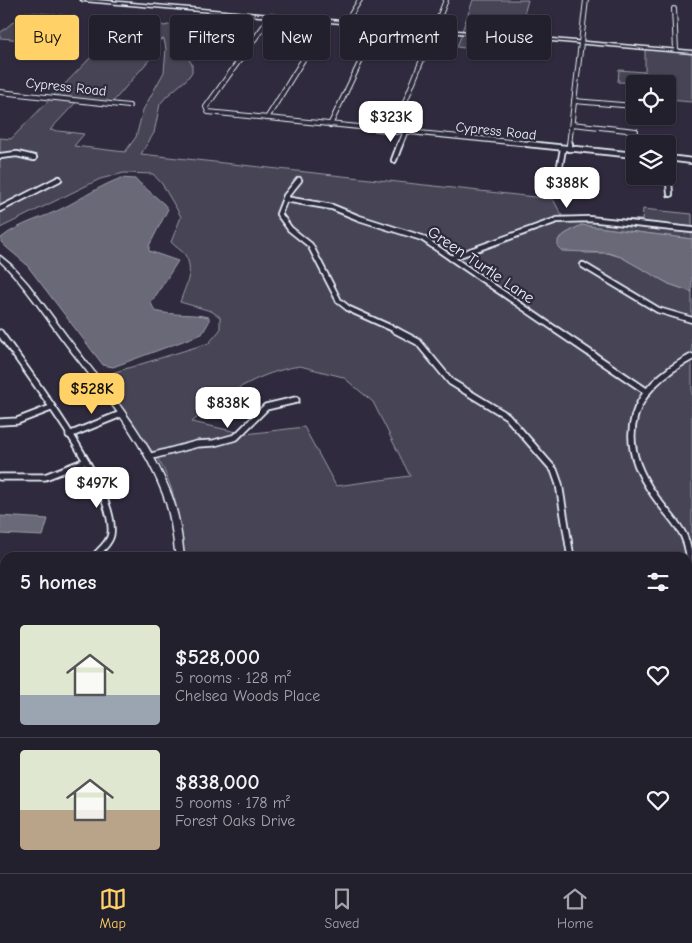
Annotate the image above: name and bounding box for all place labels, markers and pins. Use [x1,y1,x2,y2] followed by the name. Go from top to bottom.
[356,100,426,143] pin: $323K
[532,166,602,209] pin: $388K
[57,372,127,415] pin: $528K
[193,386,263,429] pin: $838K
[62,466,132,509] pin: $497K

